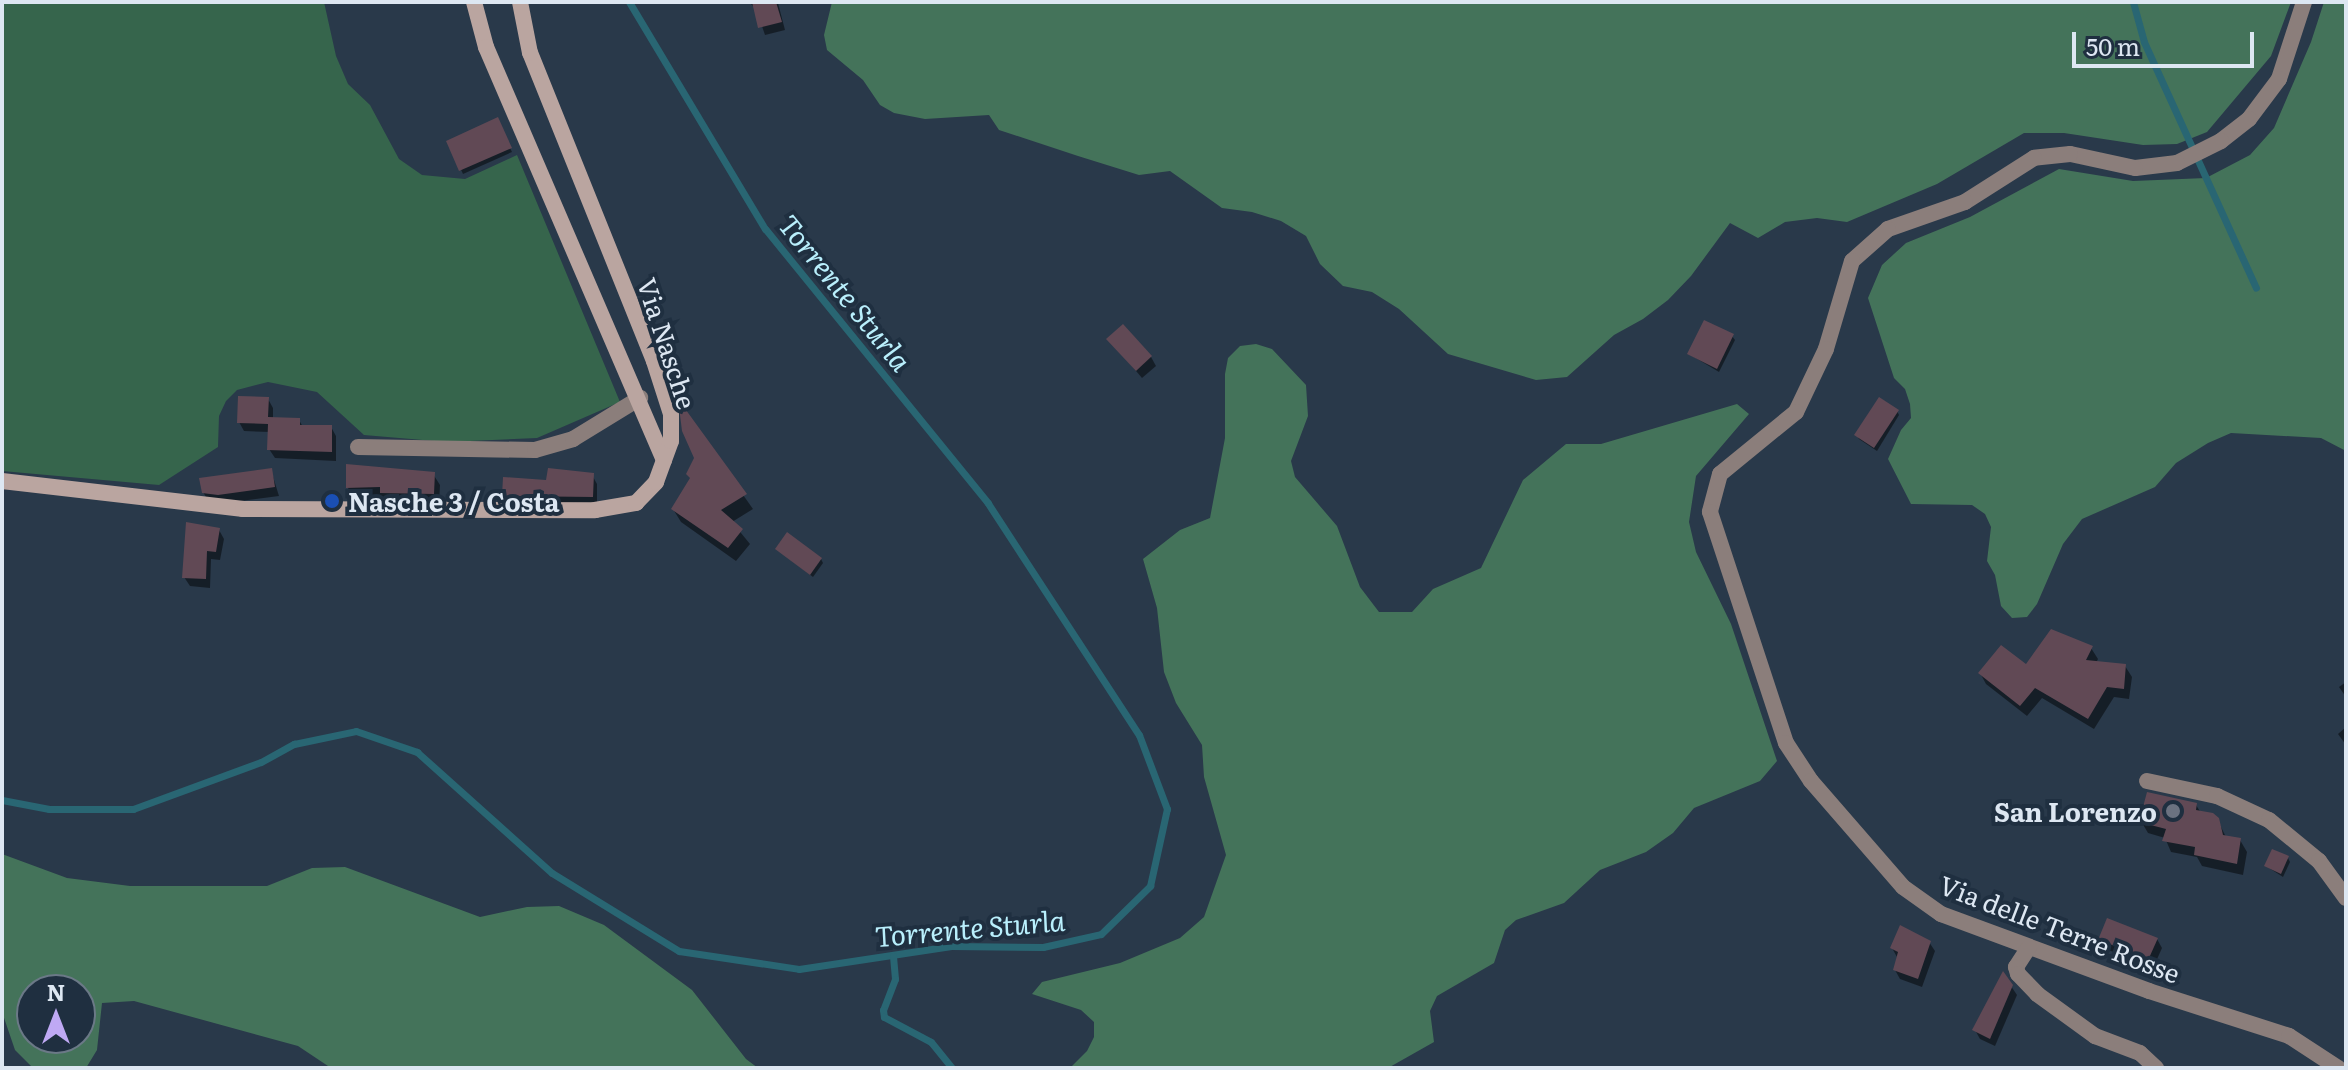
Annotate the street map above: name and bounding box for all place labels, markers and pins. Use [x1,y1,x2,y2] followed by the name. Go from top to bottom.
[348,485,559,517] place label: Nasche 3 / Costa
[323,492,341,510] marker: Nasche 3 / Costa
[1994,795,2157,827] place label: San Lorenzo
[2164,802,2182,820] marker: San Lorenzo

